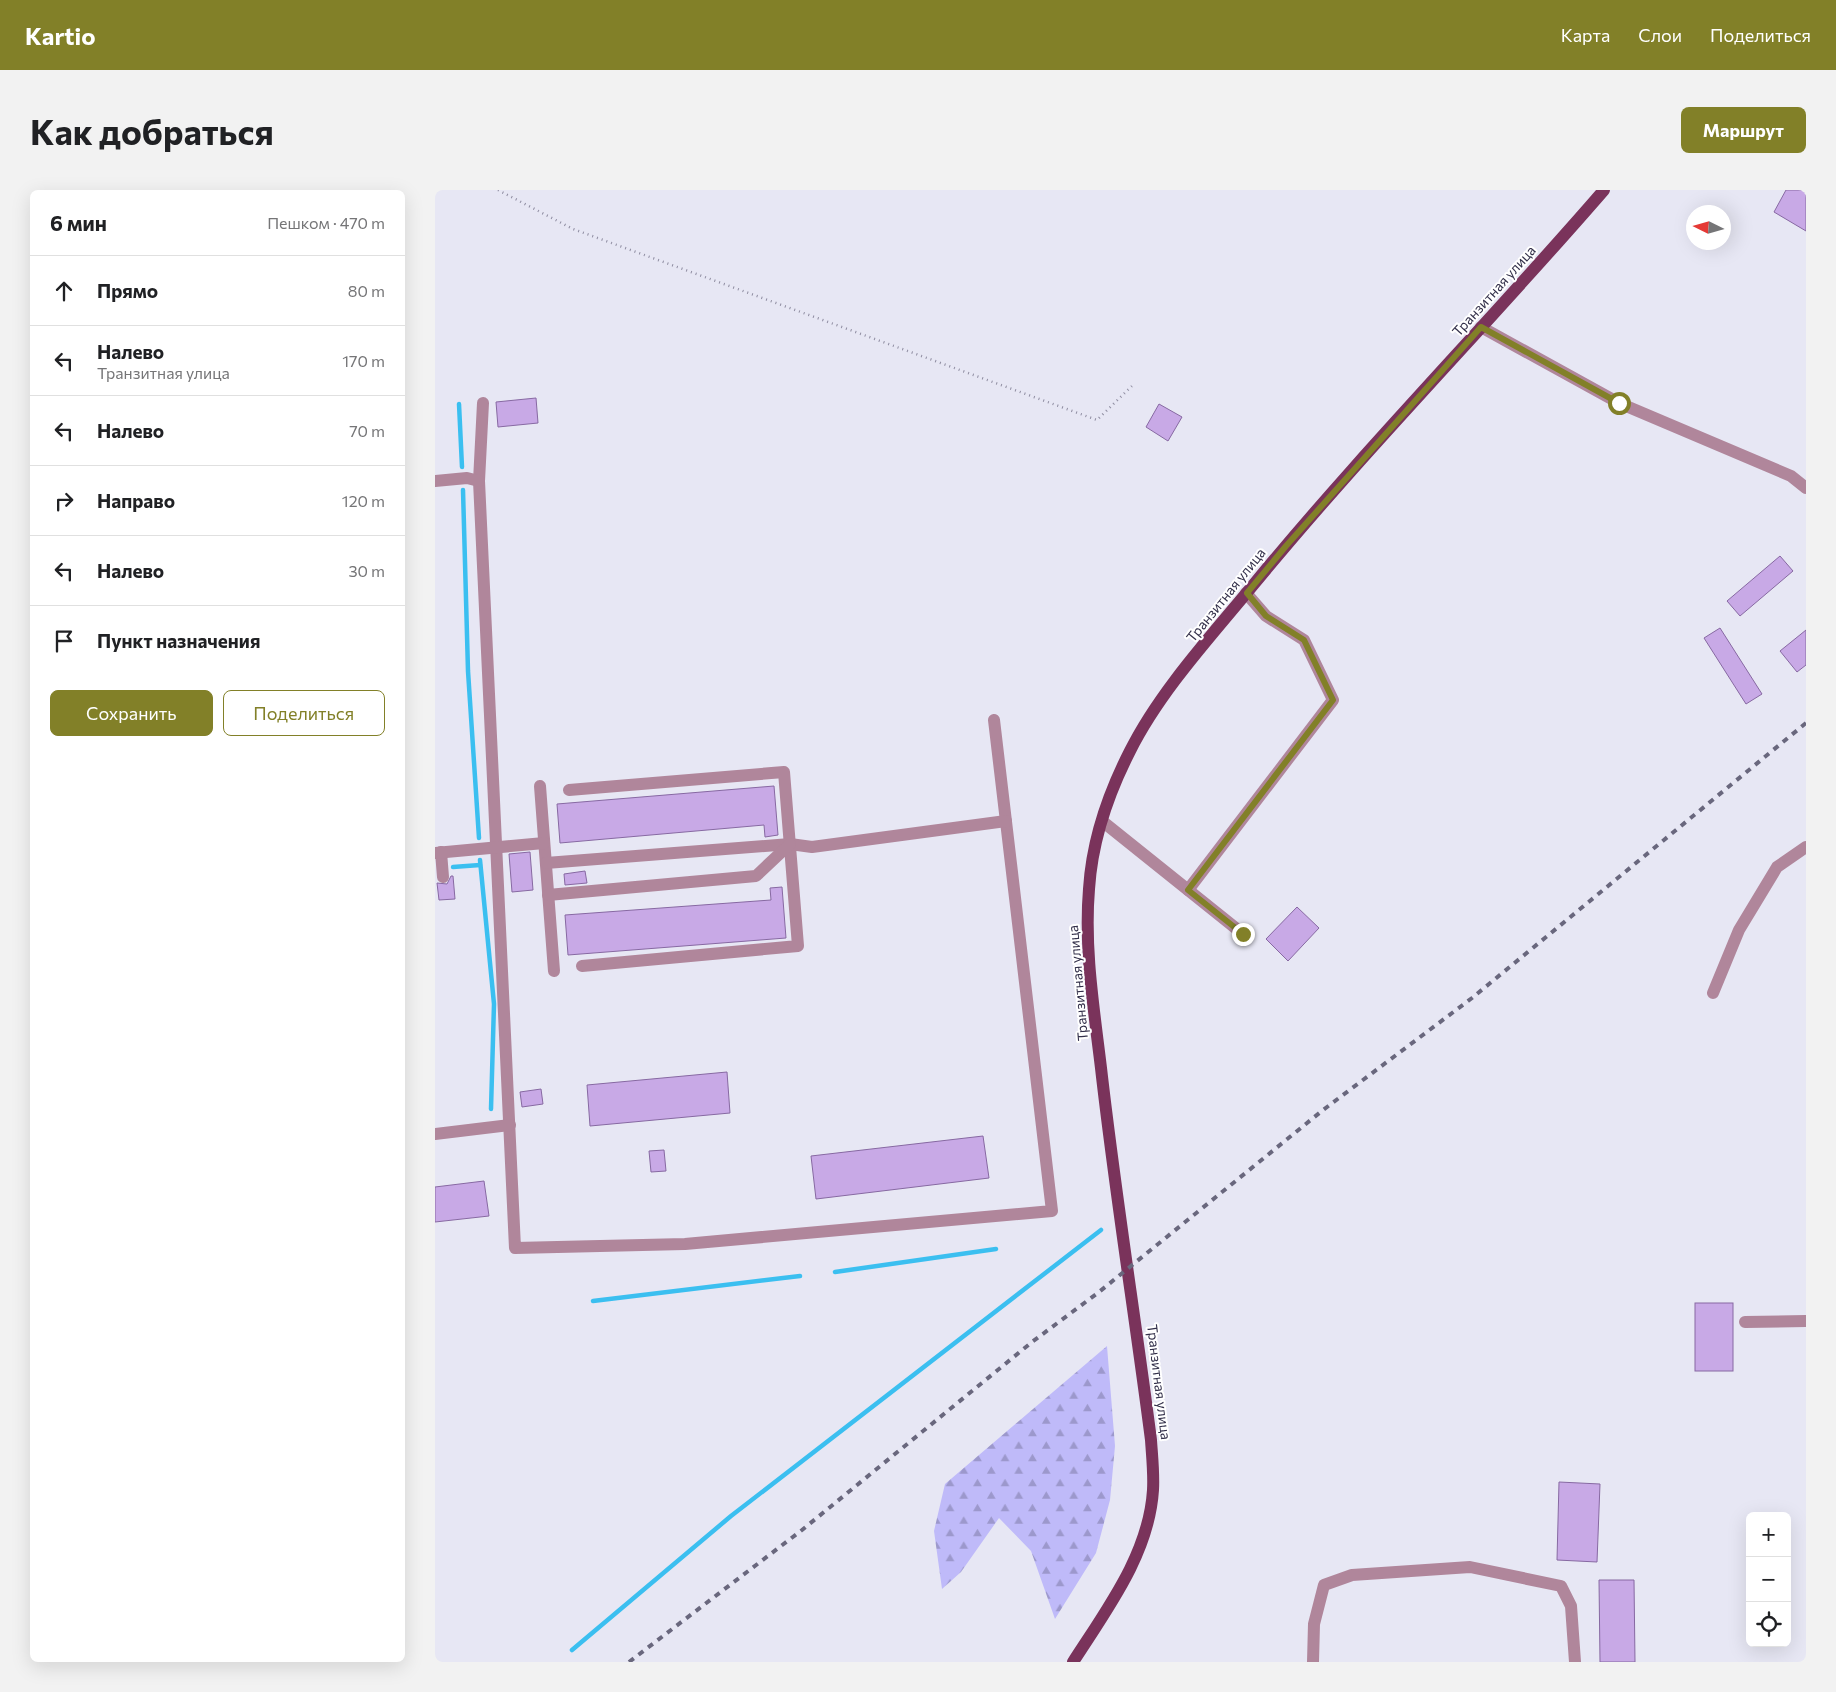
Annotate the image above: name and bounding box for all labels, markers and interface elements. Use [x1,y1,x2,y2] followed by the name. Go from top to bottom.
[25,21,95,50] text: Kartio
[1561,24,1610,46] text: Карта
[1638,24,1682,46] text: Слои
[1710,24,1811,46] text: Поделиться
[1681,107,1806,153] button: Маршрут
[30,109,274,152] text: Как добраться
[1686,205,1731,250] north arrow
[50,210,107,235] text: 6 мин
[267,213,385,232] text: Пешком · 470 m
[1448,242,1539,340] street label: Транзитная улица
[50,277,78,305] icon: ahead
[97,279,158,302] text: Прямо
[348,281,385,300] text: 80 m
[97,340,164,363] text: Налево
[50,347,78,375] icon: left
[342,351,385,370] text: 170 m
[97,363,230,382] text: Транзитная улица
[1608,392,1631,415] route start
[50,417,78,445] icon: left
[97,419,164,442] text: Налево
[349,421,385,440] text: 70 m
[50,487,78,515] icon: right
[97,489,175,512] text: Направо
[342,491,385,510] text: 120 m
[1182,544,1269,645] street label: Транзитная улица
[50,557,78,585] icon: left
[97,559,164,582] text: Налево
[348,561,385,580] text: 30 m
[50,627,78,655] icon: arrive
[97,629,260,652] text: Пункт назначения
[50,690,213,736] button: Сохранить
[223,690,385,736] button: Поделиться
[1232,923,1255,946] route end
[1064,924,1091,1042] street label: Транзитная улица
[1144,1323,1175,1441] street label: Транзитная улица
[1746,1512,1791,1647] map controls
[1746,1512,1791,1557] button: +
[1746,1557,1791,1602] button: −
[1746,1602,1791,1647] button: locate

